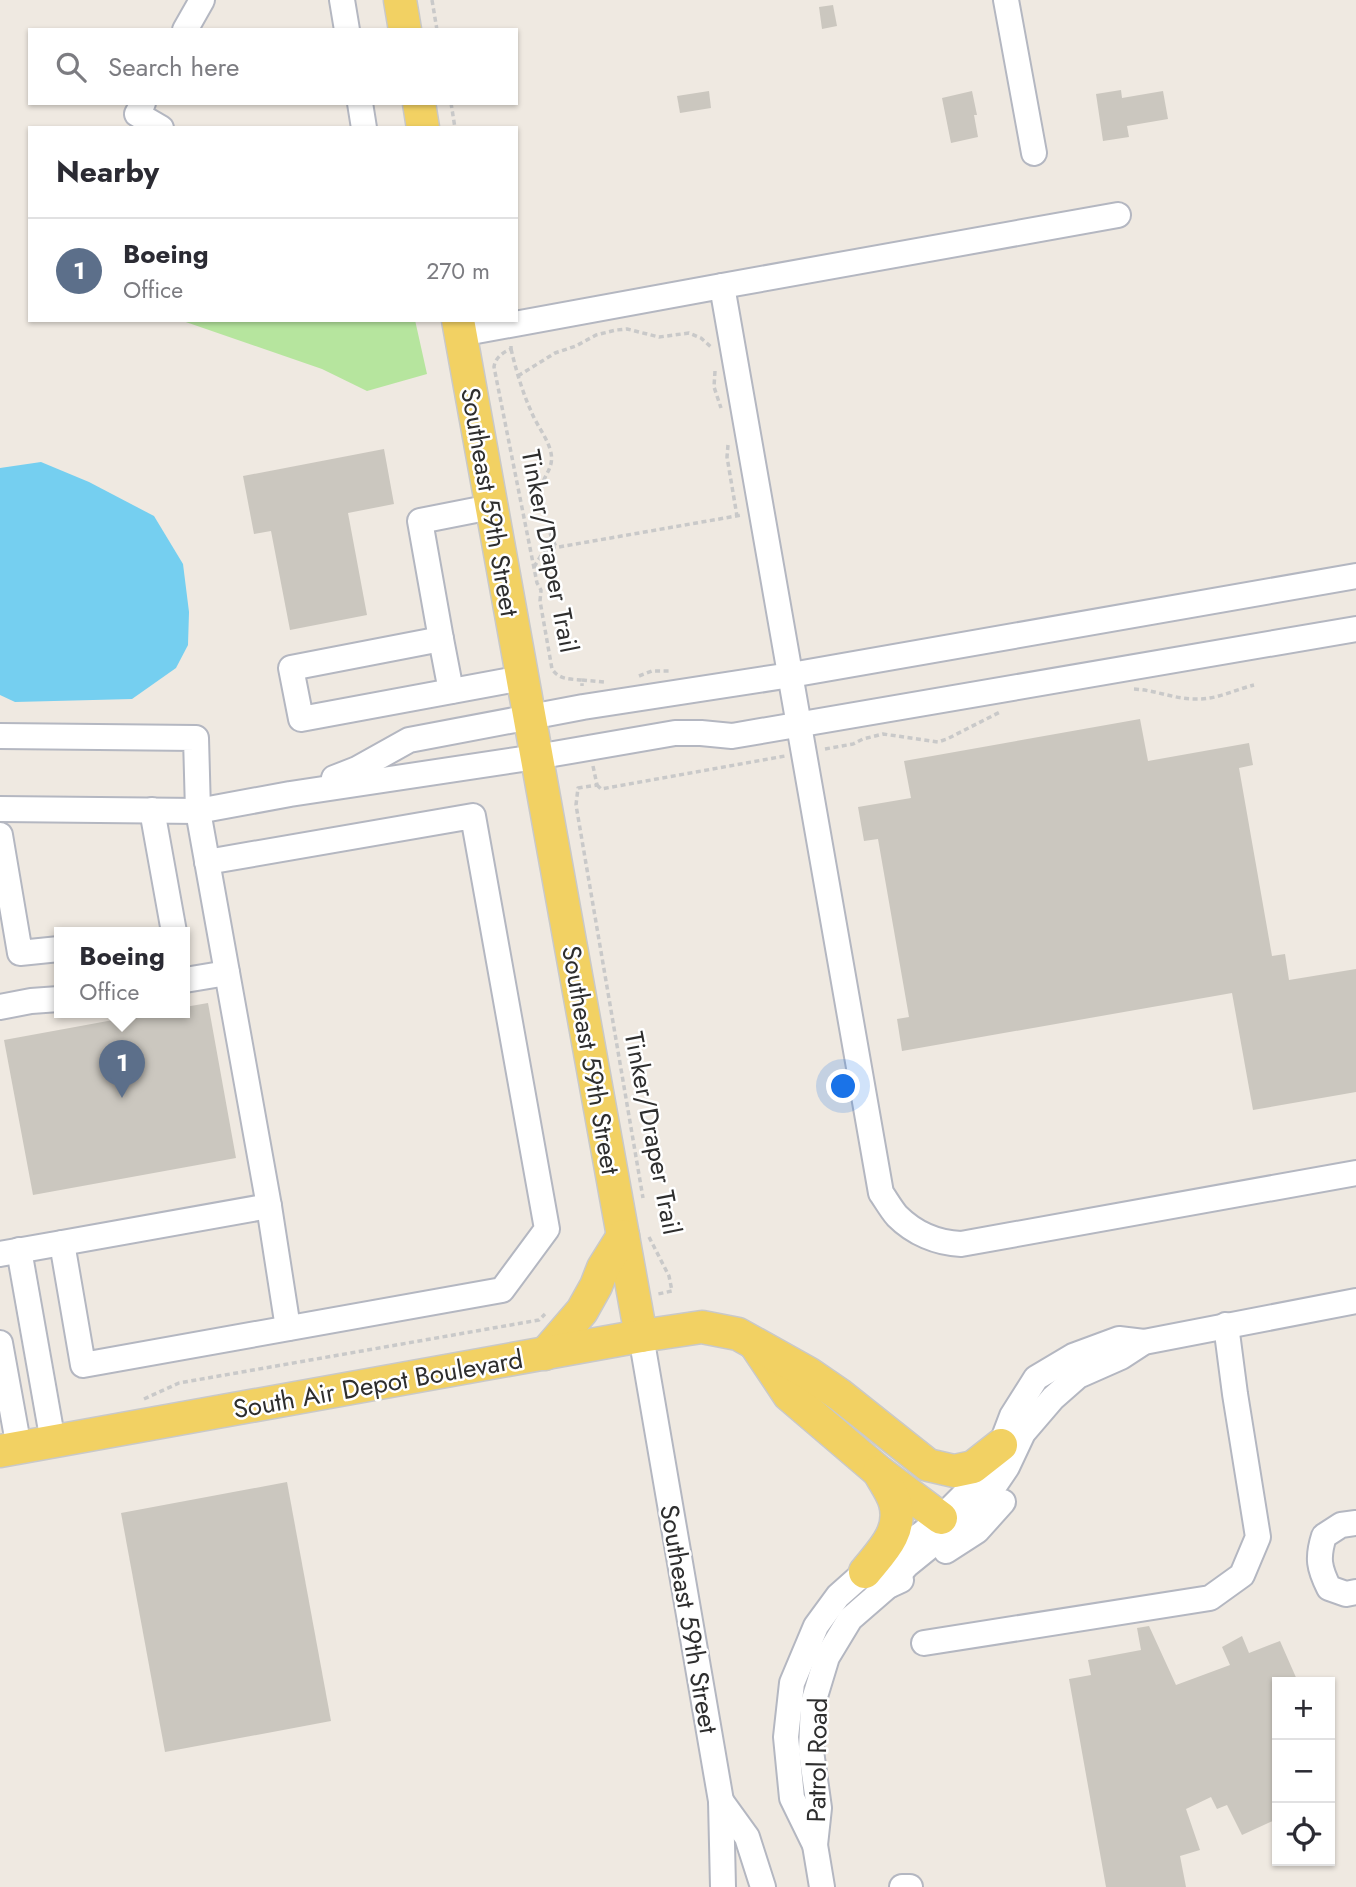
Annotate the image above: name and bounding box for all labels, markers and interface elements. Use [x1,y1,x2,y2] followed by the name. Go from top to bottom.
[28,28,518,105] search box
[52,48,90,86] icon: search
[108,48,240,86] text: Search here
[56,150,159,193] text: Nearby
[123,235,209,273] text: Boeing
[73,254,85,288] text: 1
[426,254,490,288] text: 270 m
[123,273,183,307] text: Office
[451,385,529,620] street label: Southeast 59th Street
[512,446,588,656] street label: Tinker/Draper Trail
[54,927,190,1018] popup
[79,937,165,975] text: Boeing
[552,943,630,1178] street label: Southeast 59th Street
[79,975,139,1009] text: Office
[615,1028,691,1238] street label: Tinker/Draper Trail
[99,1040,145,1098] pin: 1
[826,1069,860,1103] your location
[230,1340,526,1428] street label: South Air Depot Boulevard
[650,1502,728,1737] street label: Southeast 59th Street
[1272,1677,1335,1866] map controls
[1272,1677,1335,1740] button: +
[797,1697,837,1823] street label: Patrol Road
[1272,1740,1335,1803] button: −
[1272,1803,1335,1866] button: locate

